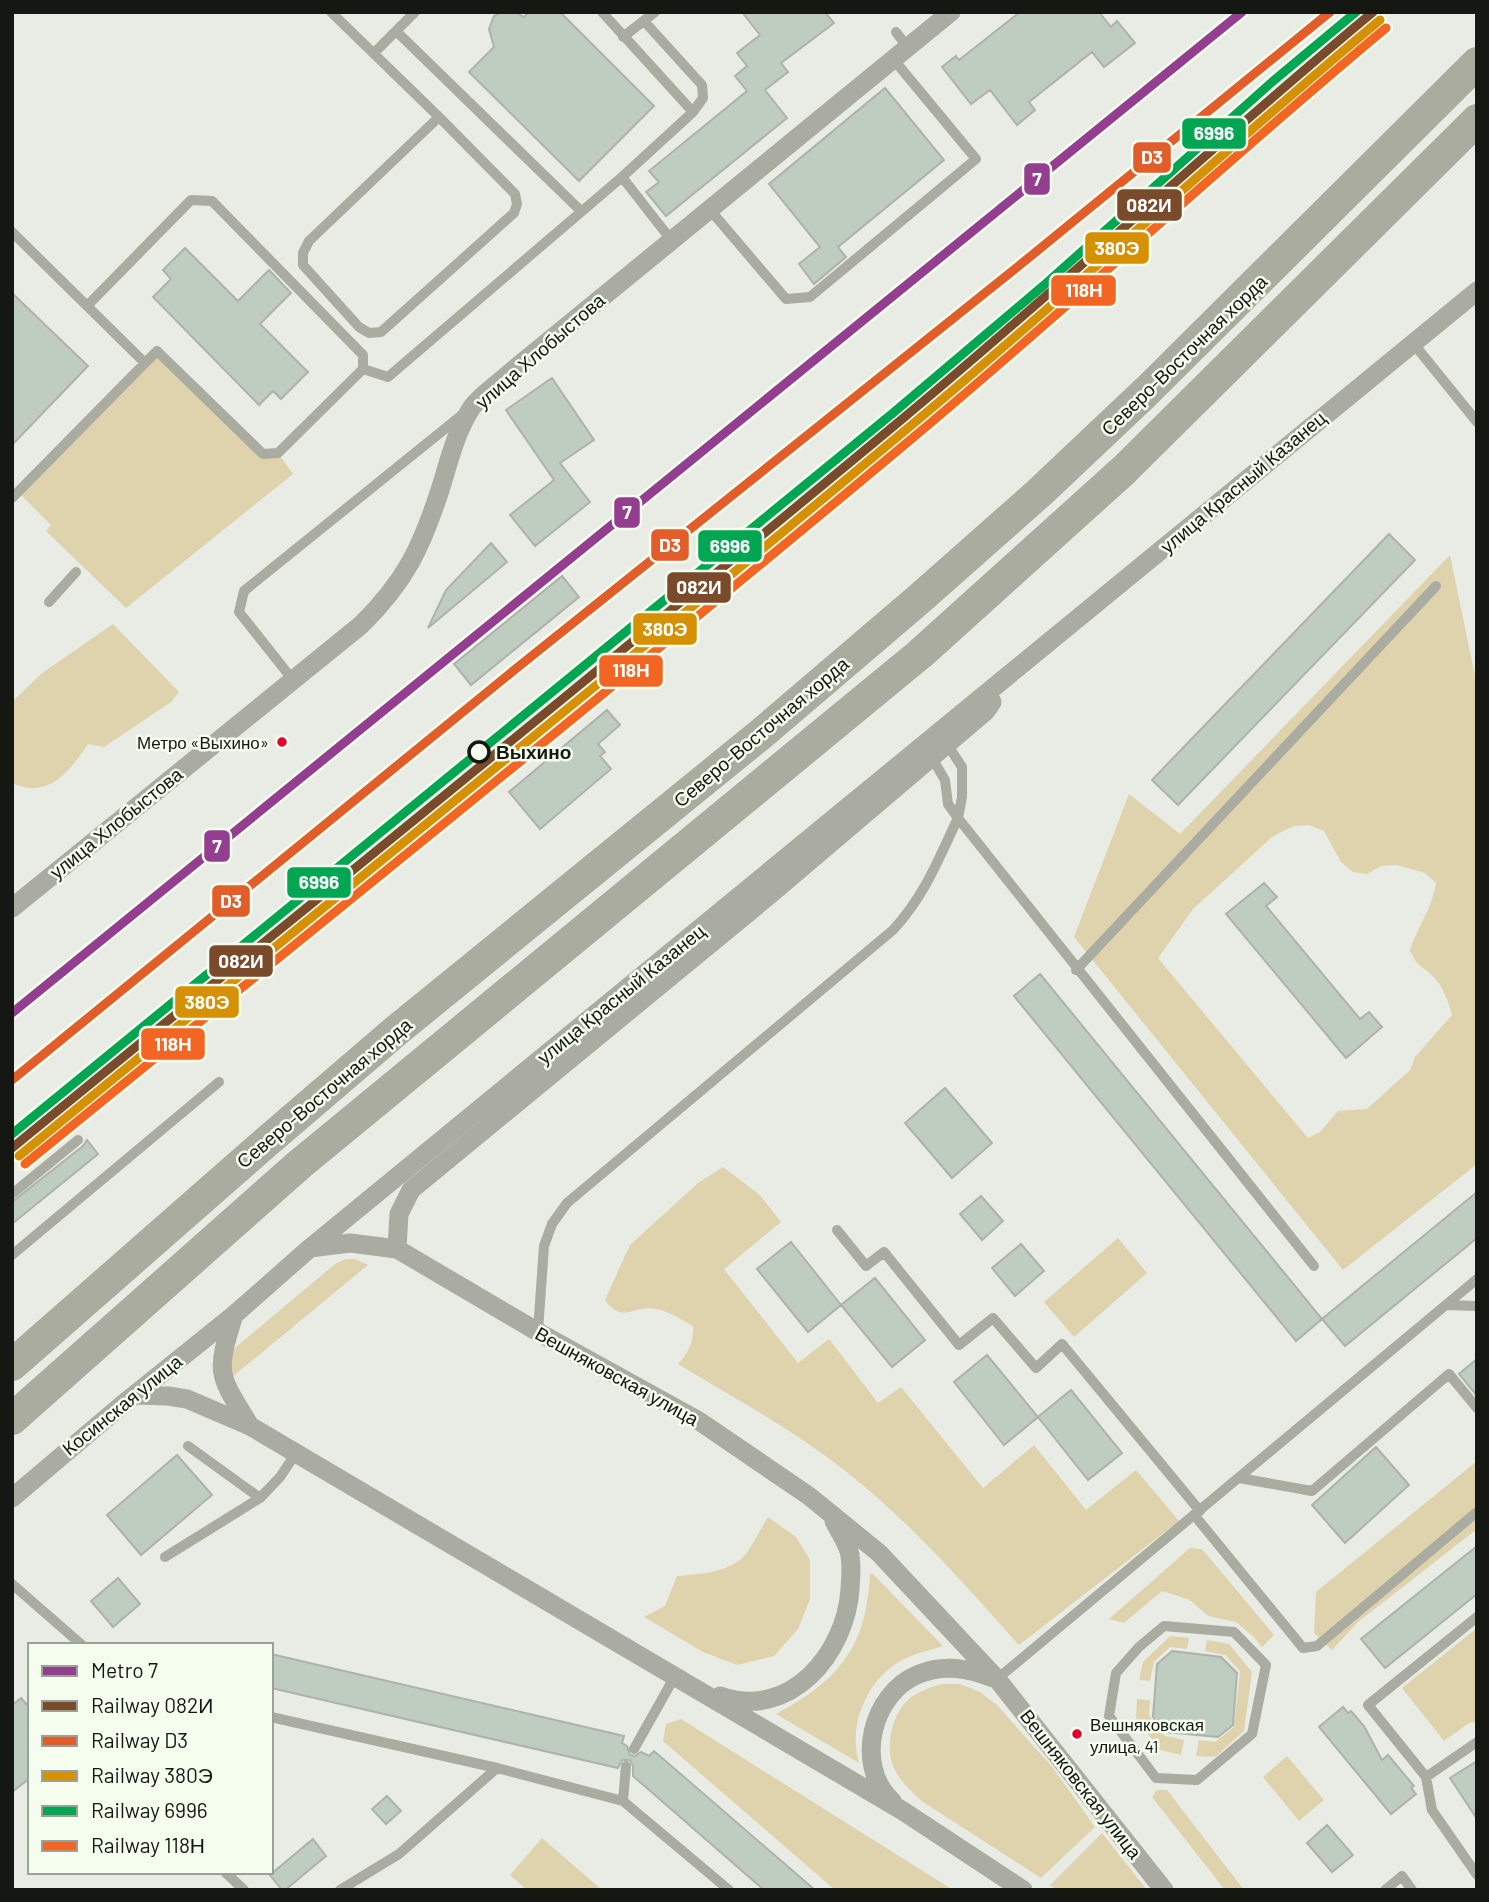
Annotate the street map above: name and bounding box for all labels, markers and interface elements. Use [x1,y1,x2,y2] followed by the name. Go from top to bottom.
[1181,117,1247,150] line badge: 6996
[1194,121,1234,144] text: 6996
[1132,141,1172,174] line badge: D3
[1141,145,1163,168] text: D3
[1023,162,1051,196] line badge: 7
[1032,167,1042,190] text: 7
[1116,188,1183,222] line badge: 082И
[1126,193,1172,216] text: 082И
[1084,231,1150,265] line badge: 380Э
[1095,236,1139,259] text: 380Э
[1096,269,1272,440] street label: Северо-Восточная хорда
[1050,274,1117,307] line badge: 118Н
[1065,278,1103,301] text: 118Н
[470,288,609,413] street label: улица Хлобыстова
[1155,406,1330,558] street label: улица Красный Казанец
[613,496,641,529] line badge: 7
[622,500,632,523] text: 7
[650,528,690,562] line badge: D3
[697,529,763,563] line badge: 6996
[659,533,681,556] text: D3
[710,534,750,557] text: 6996
[666,571,732,604] line badge: 082И
[676,575,722,598] text: 082И
[632,612,698,646] line badge: 380Э
[643,617,687,640] text: 380Э
[668,651,853,812] street label: Северо-Восточная хорда
[598,654,664,688] line badge: 118Н
[612,658,650,681] text: 118Н
[137,732,269,752] place label: Метро «Выхино»
[275,735,289,749] marker: Метро «Выхино»
[496,740,571,763] place label: Выхино
[468,741,490,763] marker: Выхино
[45,762,187,883] street label: улица Хлобыстова
[203,829,231,863] line badge: 7
[212,834,222,857] text: 7
[286,866,352,899] line badge: 6996
[299,870,339,893] text: 6996
[211,884,251,918] line badge: D3
[220,889,242,912] text: D3
[532,919,709,1068] street label: улица Красный Казанец
[208,944,274,978] line badge: 082И
[218,949,264,972] text: 082И
[174,985,240,1019] line badge: 380Э
[185,990,229,1013] text: 380Э
[231,1012,416,1173] street label: Северо-Восточная хорда
[140,1027,206,1061] line badge: 118Н
[154,1032,192,1055] text: 118Н
[531,1321,703,1430] street label: Вешняковская улица
[57,1349,187,1460] street label: Косинская улица
[28,1643,273,1874] legend
[91,1657,158,1682] text: Metro 7
[91,1692,213,1717] text: Railway 082И
[1016,1704,1147,1863] street label: Вешняковская улица
[1090,1714,1204,1756] place label: Вешняковская улица, 41
[91,1727,188,1752] text: Railway D3
[1070,1727,1084,1741] marker: Вешняковская улица, 41
[91,1762,213,1787] text: Railway 380Э
[91,1797,208,1822] text: Railway 6996
[91,1832,205,1857] text: Railway 118Н

